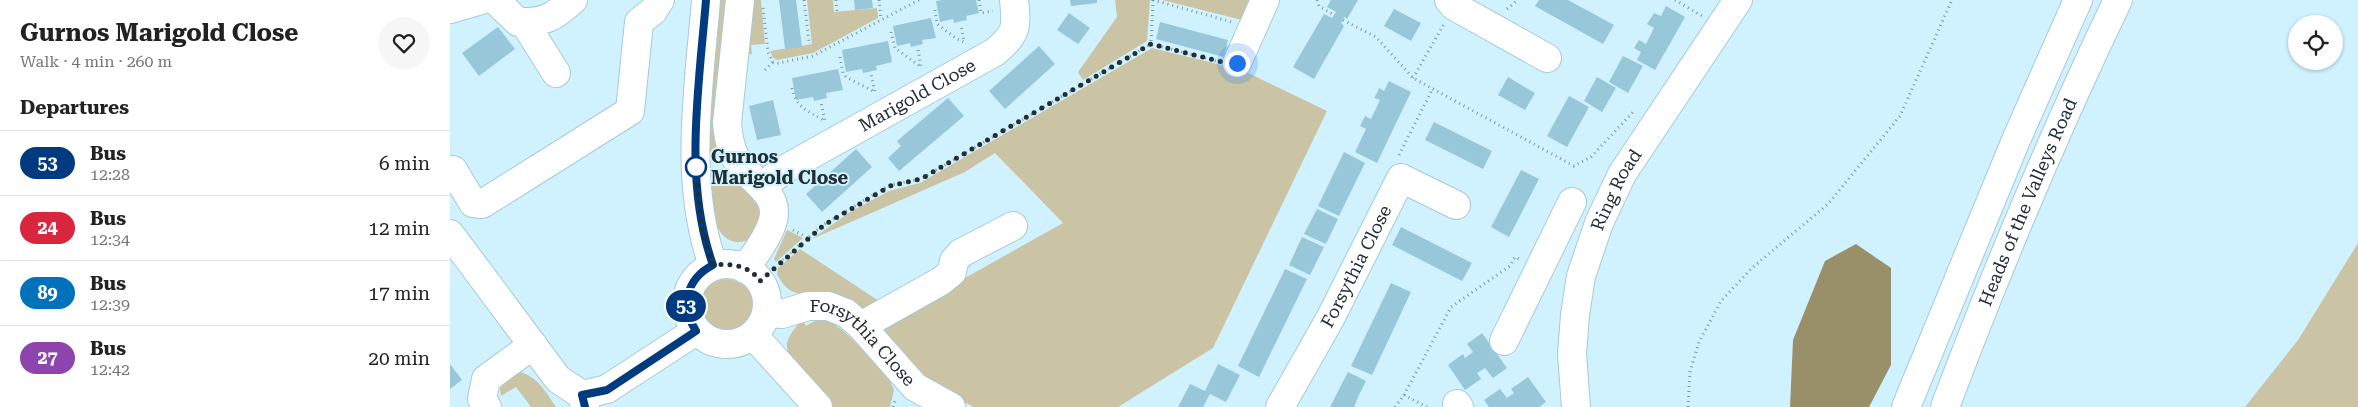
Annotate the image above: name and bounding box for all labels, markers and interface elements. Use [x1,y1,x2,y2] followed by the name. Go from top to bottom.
[2288,15,2343,70] map controls
[2288,15,2343,70] button: locate
[378,17,430,69] button: heart
[20,19,298,47] text: Gurnos Marigold Close
[1225,51,1250,76] your location
[20,52,172,71] text: Walk · 4 min · 260 m
[855,54,979,136] street label: Marigold Close
[1974,94,2081,309] street label: Heads of the Valleys Road
[20,96,129,119] text: Departures
[90,142,126,165] text: Bus
[1586,145,1646,233] street label: Ring Road
[711,146,849,188] place label: Gurnos Marigold Close
[37,152,58,173] text: 53
[379,152,430,175] text: 6 min
[685,156,707,178] marker: Gurnos Marigold Close
[90,165,130,184] text: 12:28
[1316,201,1396,331] street label: Forsythia Close
[90,207,126,230] text: Bus
[37,217,58,238] text: 24
[368,217,430,240] text: 12 min
[90,230,130,249] text: 12:34
[90,272,126,295] text: Bus
[37,282,58,303] text: 89
[368,282,430,305] text: 17 min
[664,290,708,322] line badge: 53
[90,295,130,314] text: 12:39
[676,295,696,316] text: 53
[810,295,920,390] street label: Forsythia Close
[90,337,126,360] text: Bus
[37,347,58,368] text: 27
[368,347,430,370] text: 20 min
[90,360,130,379] text: 12:42

